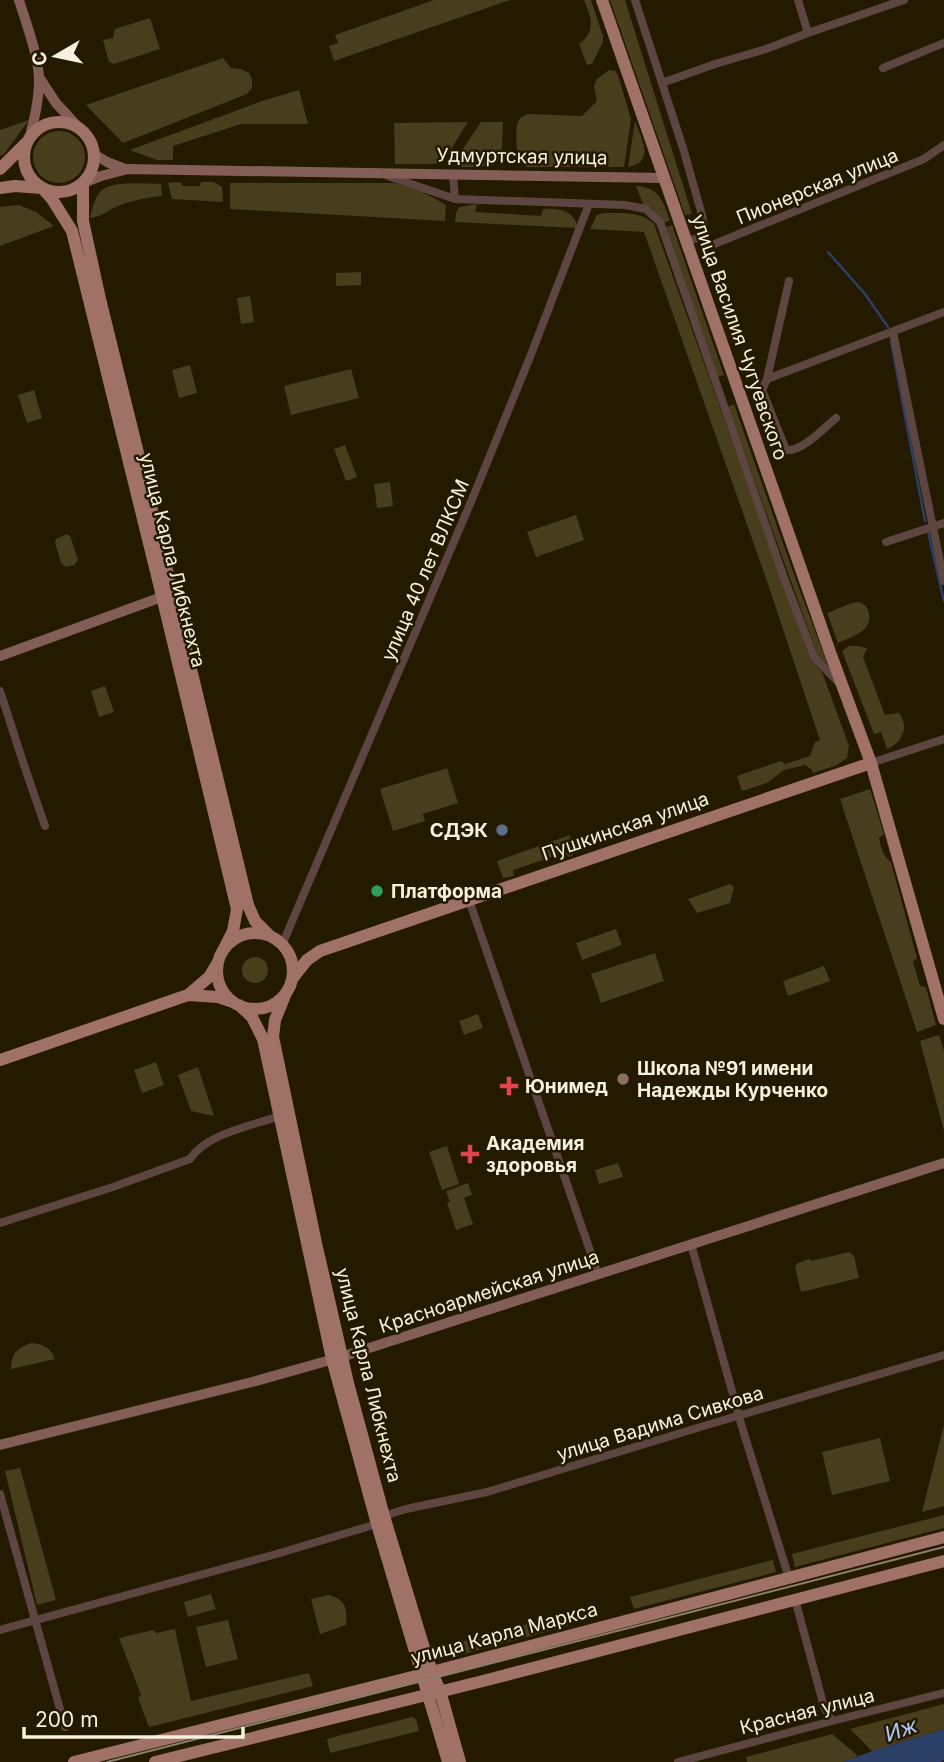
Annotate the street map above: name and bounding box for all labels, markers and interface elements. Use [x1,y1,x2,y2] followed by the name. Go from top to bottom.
[21,21,91,91] north arrow
[27,50,52,67] text: С
[436,144,608,169] street label: Удмуртская улица
[733,144,901,229] street label: Пионерская улица
[687,211,793,463] street label: улица Василия Чугуевского
[135,450,210,670] street label: улица Карла Либкнехта
[377,476,474,664] street label: улица 40 лет ВЛКСМ
[539,787,712,866] street label: Пушкинская улица
[430,819,488,842] place label: СДЭК
[494,822,510,838] marker: СДЭК
[391,880,502,903] place label: Платформа
[369,883,385,899] marker: Платформа
[637,1057,828,1102] place label: Школа №91 имени Надежды Курченко
[615,1071,631,1087] marker: Школа №91 имени Надежды Курченко
[525,1075,608,1098] place label: Юнимед
[499,1076,519,1096] marker: Юнимед
[486,1132,585,1177] place label: Академия здоровья
[460,1144,480,1164] marker: Академия здоровья
[376,1245,602,1338] street label: Красноармейская улица
[331,1265,406,1485] street label: улица Карла Либкнехта
[554,1381,766,1466] street label: улица Вадима Сивкова
[408,1597,600,1669] street label: улица Карла Маркса
[737,1684,877,1739] street label: Красная улица
[24,1696,243,1740] scale bar
[35,1707,99,1732] text: 200 m
[881,1712,921,1747] water label: Иж

